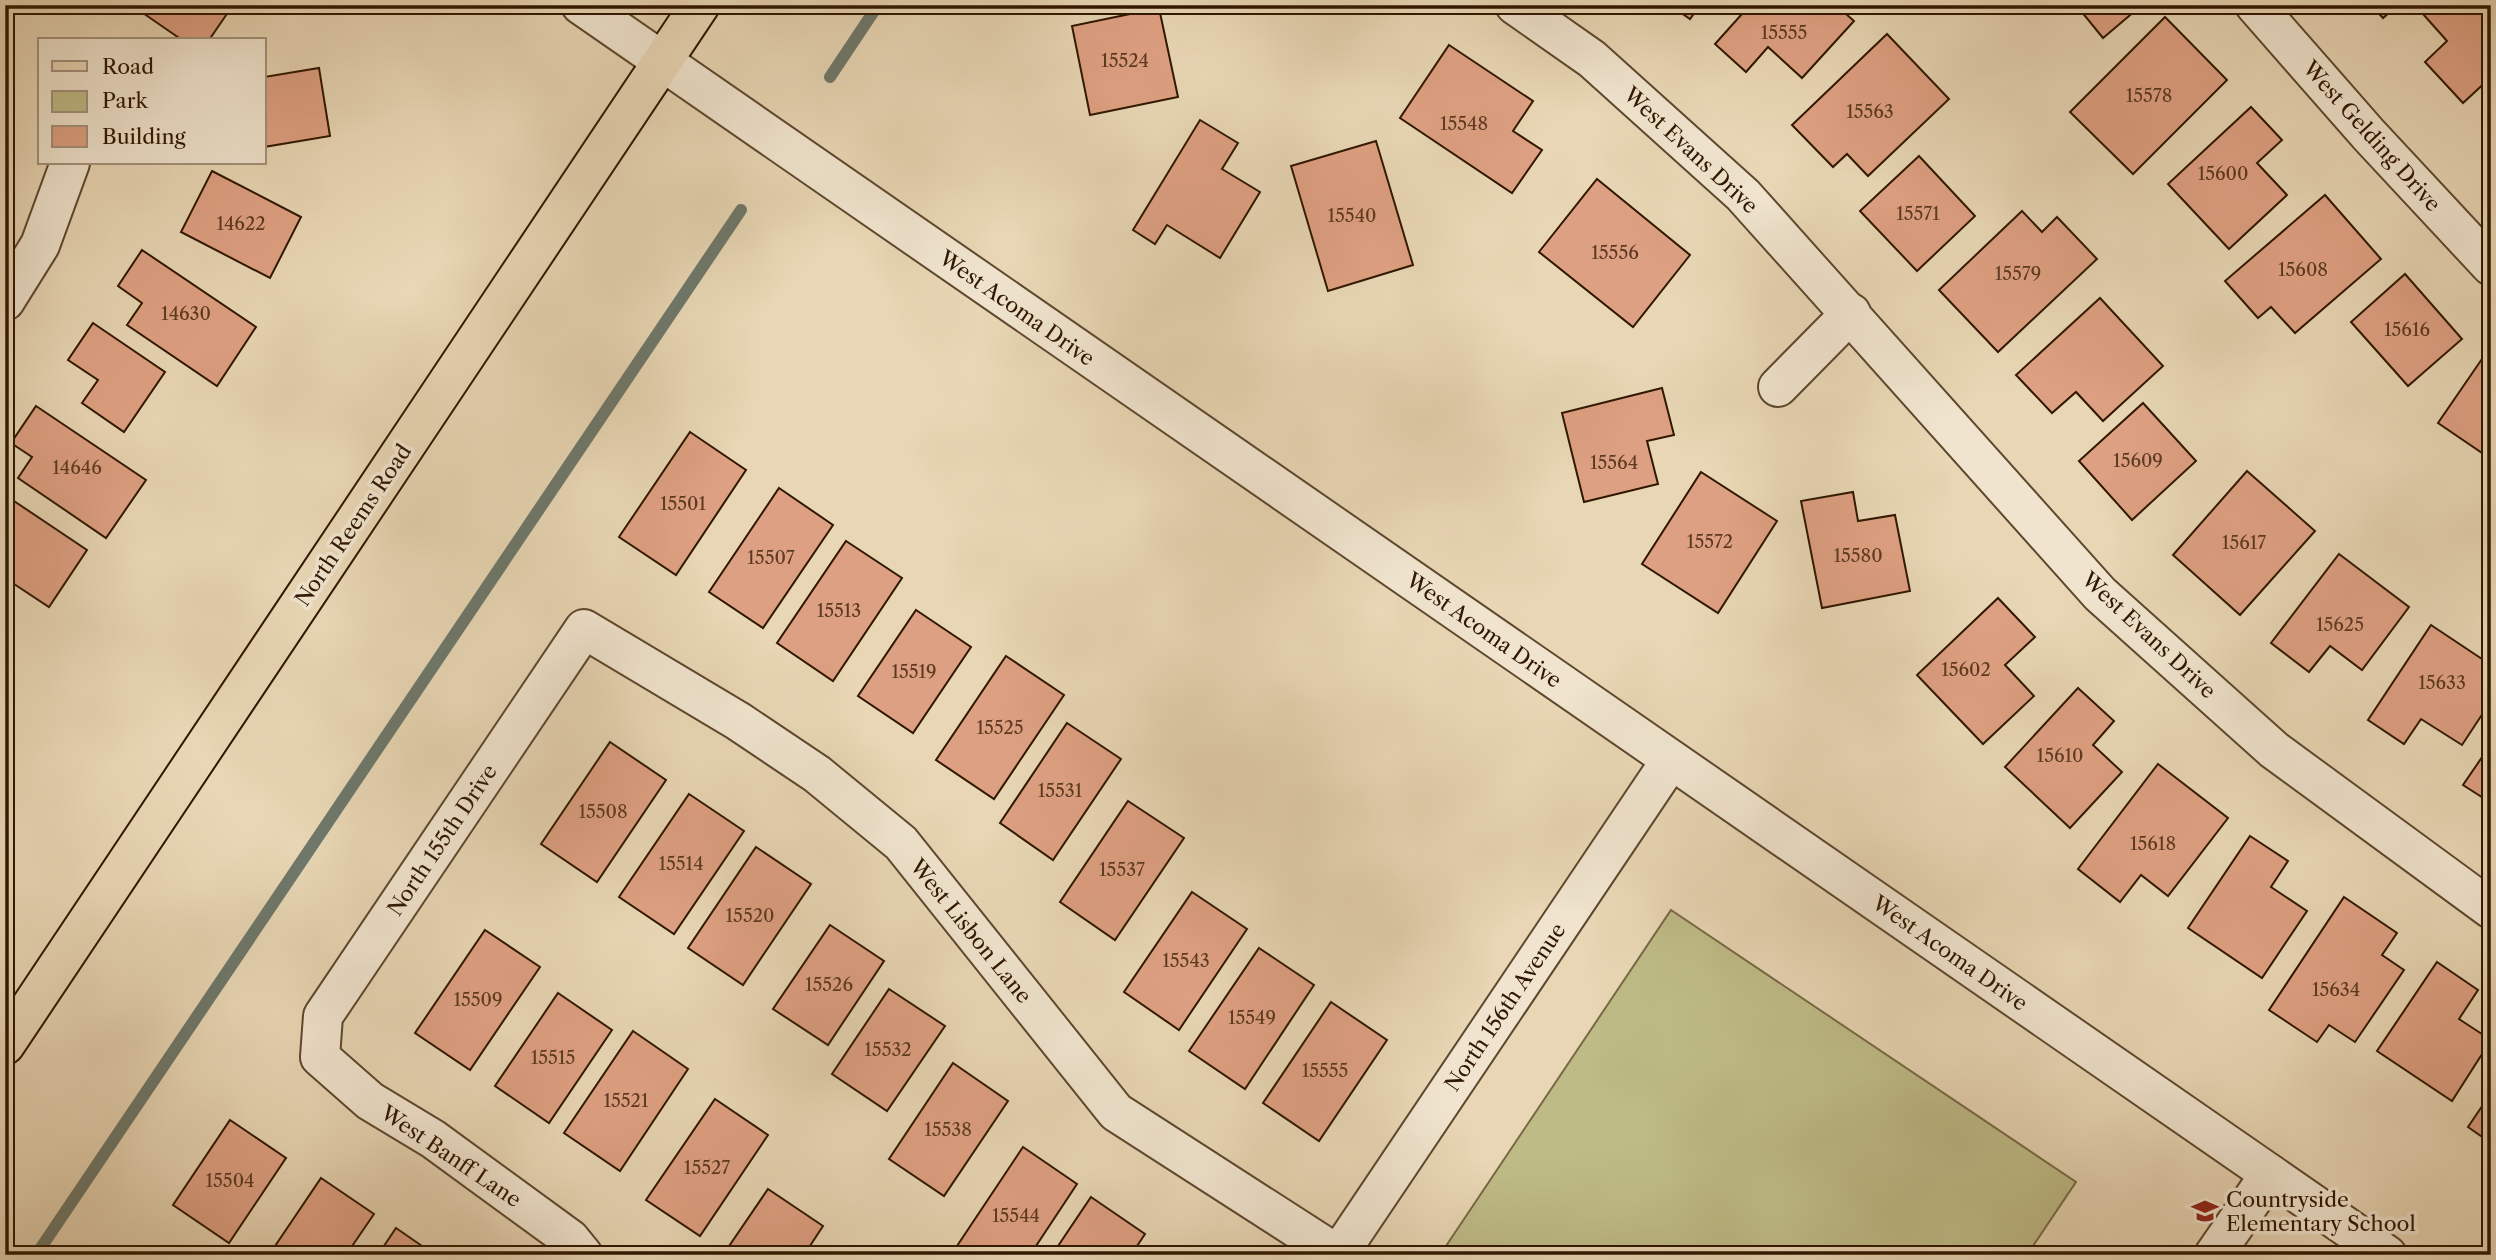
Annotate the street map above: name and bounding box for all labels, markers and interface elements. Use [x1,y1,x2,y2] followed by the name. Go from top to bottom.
[1761,22,1807,44] house number: 15555
[38,38,266,164] legend
[1101,50,1149,72] house number: 15524
[102,54,154,79] text: Road
[2297,55,2446,216] street label: West Gelding Drive
[1618,81,1763,218] street label: West Evans Drive
[2126,85,2172,107] house number: 15578
[102,88,148,113] text: Park
[1846,101,1894,123] house number: 15563
[1440,113,1488,135] house number: 15548
[102,124,187,149] text: Building
[2198,163,2248,185] house number: 15600
[1896,203,1940,225] house number: 15571
[1328,205,1376,227] house number: 15540
[216,213,266,235] house number: 14622
[1591,242,1639,264] house number: 15556
[934,244,1099,371] street label: West Acoma Drive
[2278,259,2328,281] house number: 15608
[1995,263,2041,285] house number: 15579
[161,303,211,325] house number: 14630
[2384,319,2430,341] house number: 15616
[290,439,417,611] street label: North Reems Road
[2113,450,2163,472] house number: 15609
[1590,452,1638,474] house number: 15564
[52,457,102,479] house number: 14646
[660,493,706,515] house number: 15501
[1687,531,1733,553] house number: 15572
[2222,532,2266,554] house number: 15617
[1833,545,1883,567] house number: 15580
[747,547,795,569] house number: 15507
[1401,566,1566,693] street label: West Acoma Drive
[2076,566,2221,703] street label: West Evans Drive
[817,600,861,622] house number: 15513
[2316,614,2364,636] house number: 15625
[1941,659,1991,681] house number: 15602
[891,661,937,683] house number: 15519
[2418,672,2466,694] house number: 15633
[976,717,1024,739] house number: 15525
[2037,745,2083,767] house number: 15610
[382,760,502,920] street label: North 155th Drive
[1038,780,1083,802] house number: 15531
[578,801,628,823] house number: 15508
[2130,833,2176,855] house number: 15618
[658,853,704,875] house number: 15514
[905,853,1037,1008] street label: West Lisbon Lane
[1099,859,1145,881] house number: 15537
[1867,889,2032,1016] street label: West Acoma Drive
[726,905,774,927] house number: 15520
[1440,918,1570,1096] street label: North 156th Avenue
[1162,950,1210,972] house number: 15543
[805,974,853,996] house number: 15526
[2312,979,2360,1001] house number: 15634
[453,989,503,1011] house number: 15509
[1228,1007,1276,1029] house number: 15549
[864,1039,912,1061] house number: 15532
[531,1047,575,1069] house number: 15515
[1302,1060,1348,1082] house number: 15555
[603,1090,649,1112] house number: 15521
[375,1099,526,1212] street label: West Banff Lane
[924,1119,972,1141] house number: 15538
[684,1157,730,1179] house number: 15527
[206,1170,254,1192] house number: 15504
[2226,1187,2416,1236] place label: Countryside Elementary School
[2190,1196,2220,1226] school or university icon: Countryside Elementary School
[992,1205,1040,1227] house number: 15544

